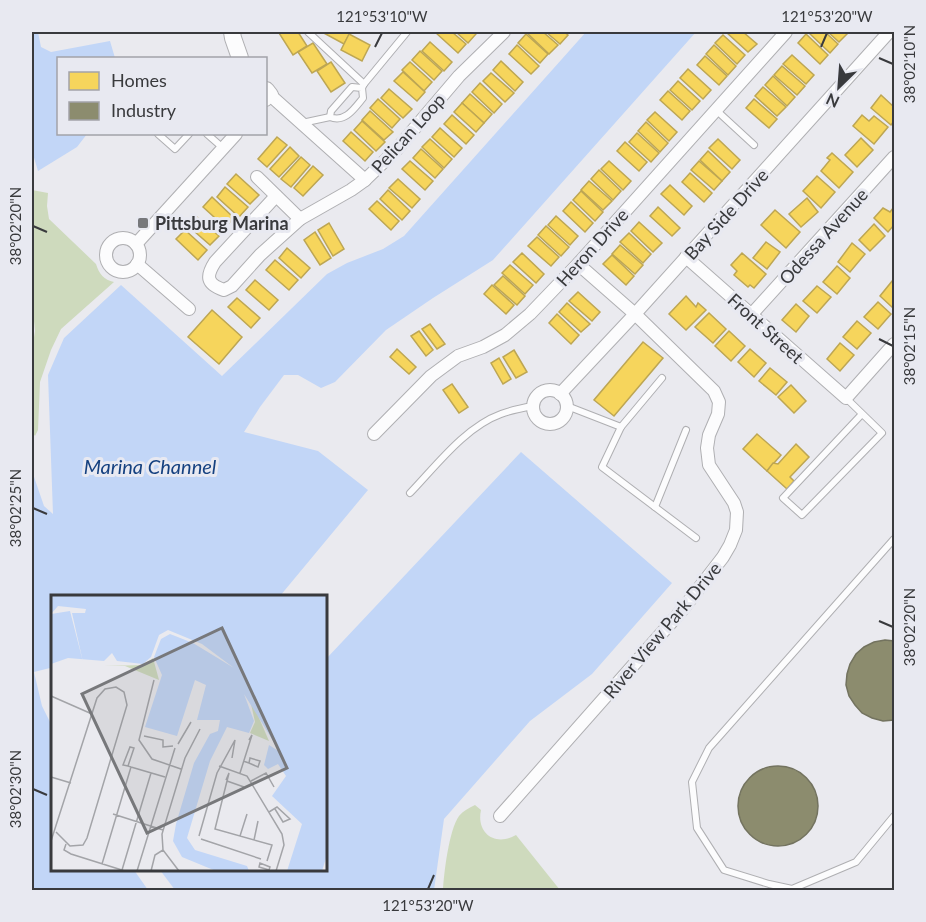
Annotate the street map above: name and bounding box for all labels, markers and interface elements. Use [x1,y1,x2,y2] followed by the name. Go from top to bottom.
[336,7,428,25] text: 121°53'10"W
[781,7,873,25] text: 121°53'20"W
[900,25,918,103] text: 38°02'10"N
[57,57,267,135] legend
[809,57,869,117] north arrow
[111,69,167,91] text: Homes
[366,89,450,177] street label: Pelican Loop
[823,90,842,112] text: N
[111,99,177,121] text: Industry
[679,164,773,264] street label: Bay Side Drive
[774,183,872,289] street label: Odessa Avenue
[6,187,24,265] text: 38°02'20"N
[551,204,633,290] street label: Heron Drive
[155,212,289,234] place label: Pittsburg Marina
[136,216,150,230] marker: Pittsburg Marina
[724,288,809,368] street label: Front Street
[900,307,918,385] text: 38°02'15"N
[84,454,217,478] water label: Marina Channel
[6,469,24,547] text: 38°02'25"N
[599,557,725,703] street label: River View Park Drive
[900,588,918,666] text: 38°02'20"N
[51,595,327,871] inset map
[6,750,24,828] text: 38°02'30"N
[382,896,474,914] text: 121°53'20"W

